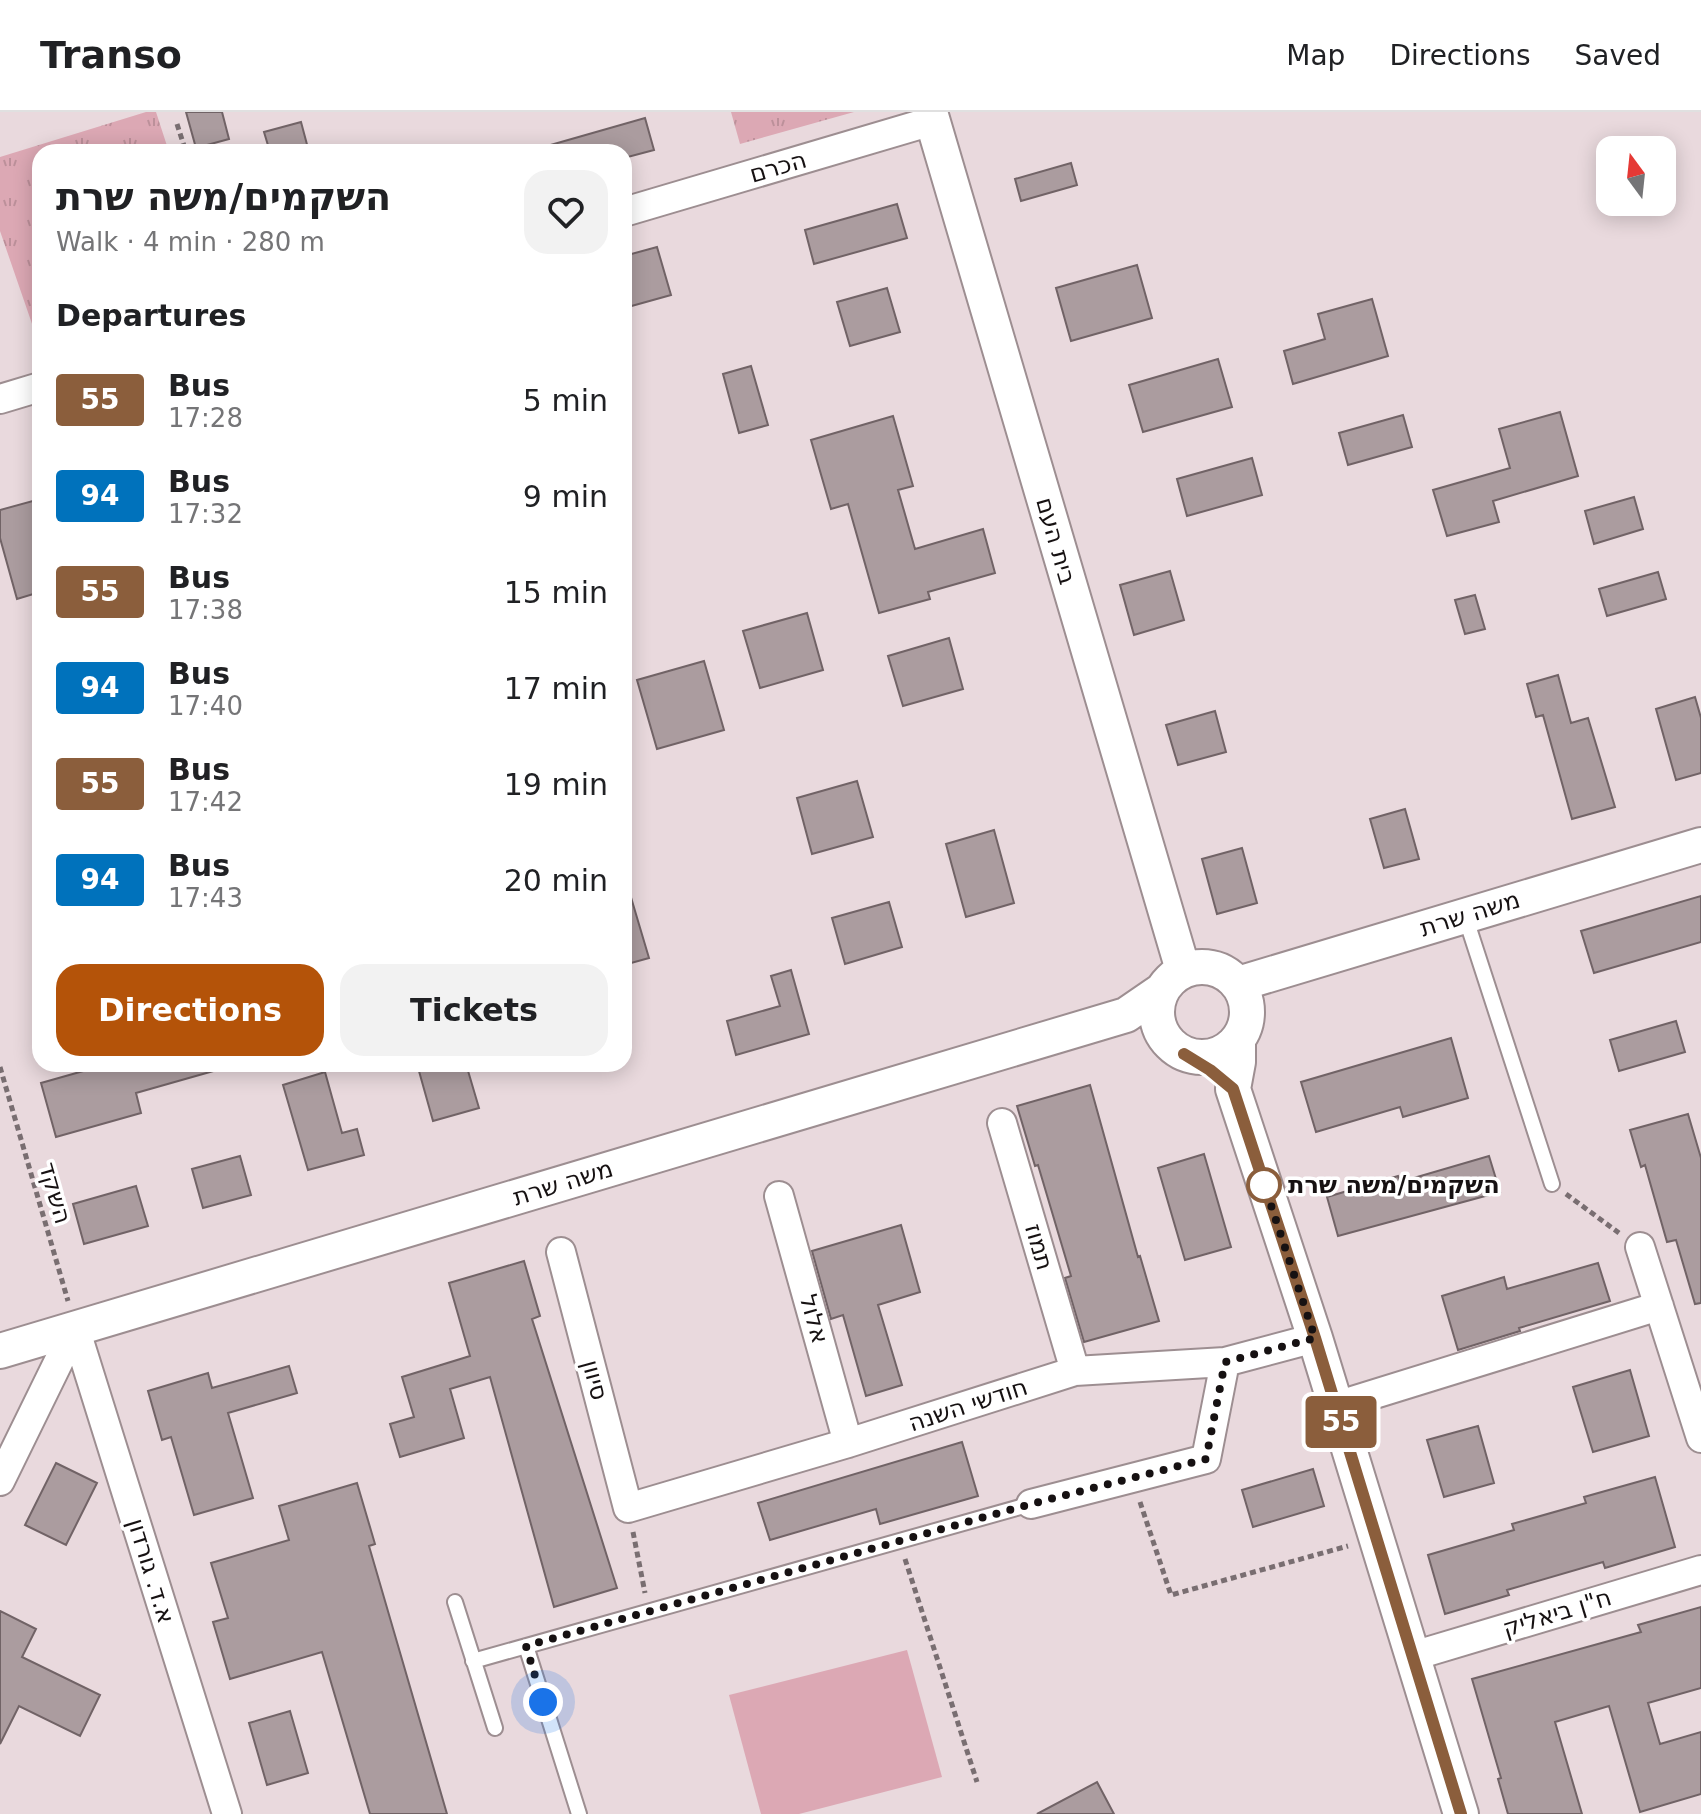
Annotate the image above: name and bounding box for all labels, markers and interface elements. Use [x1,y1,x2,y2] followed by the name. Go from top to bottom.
[40,33,182,77] text: Transo
[1286,39,1345,72] text: Map
[1389,39,1530,72] text: Directions
[1574,39,1661,72] text: Saved
[1596,136,1676,216] north arrow
[1596,136,1676,216] map controls
[746,146,810,188] street label: הכרם
[524,170,608,254] button: heart
[56,175,391,219] text: השקמים/משה שרת
[56,227,325,257] text: Walk · 4 min · 280 m
[56,298,246,333] text: Departures
[168,368,230,403] text: Bus
[81,383,119,416] text: 55
[523,383,608,418] text: 5 min
[168,403,243,433] text: 17:28
[168,464,230,499] text: Bus
[81,479,119,512] text: 94
[523,479,608,514] text: 9 min
[1030,494,1082,588] street label: בית העם
[168,499,243,529] text: 17:32
[168,560,230,595] text: Bus
[81,575,119,608] text: 55
[504,575,608,610] text: 15 min
[168,595,243,625] text: 17:38
[168,656,230,691] text: Bus
[81,671,119,704] text: 94
[504,671,608,706] text: 17 min
[168,691,243,721] text: 17:40
[168,752,230,787] text: Bus
[81,767,119,800] text: 55
[504,767,608,802] text: 19 min
[168,787,243,817] text: 17:42
[168,848,230,883] text: Bus
[81,863,119,896] text: 94
[504,863,608,898] text: 20 min
[168,883,243,913] text: 17:43
[1417,886,1523,942] street label: משה שרת
[56,964,324,1056] button: Directions
[340,964,608,1056] button: Tickets
[510,1155,616,1211] street label: משה שרת
[33,1159,77,1227] street label: השקד
[1247,1168,1281,1202] marker: השקמים/משה שרת
[1288,1171,1500,1199] place label: השקמים/משה שרת
[1019,1221,1059,1273] street label: תמוז
[794,1291,834,1347] street label: אלול
[576,1357,614,1403] street label: סיוון
[905,1373,1031,1437] street label: חודשי השנה
[1305,1396,1377,1448] line badge: 55
[1322,1405,1360,1438] text: 55
[122,1515,180,1627] street label: א.ד. גורדון
[1499,1583,1615,1643] street label: ח"ן ביאליק
[523,1682,563,1722] your location

